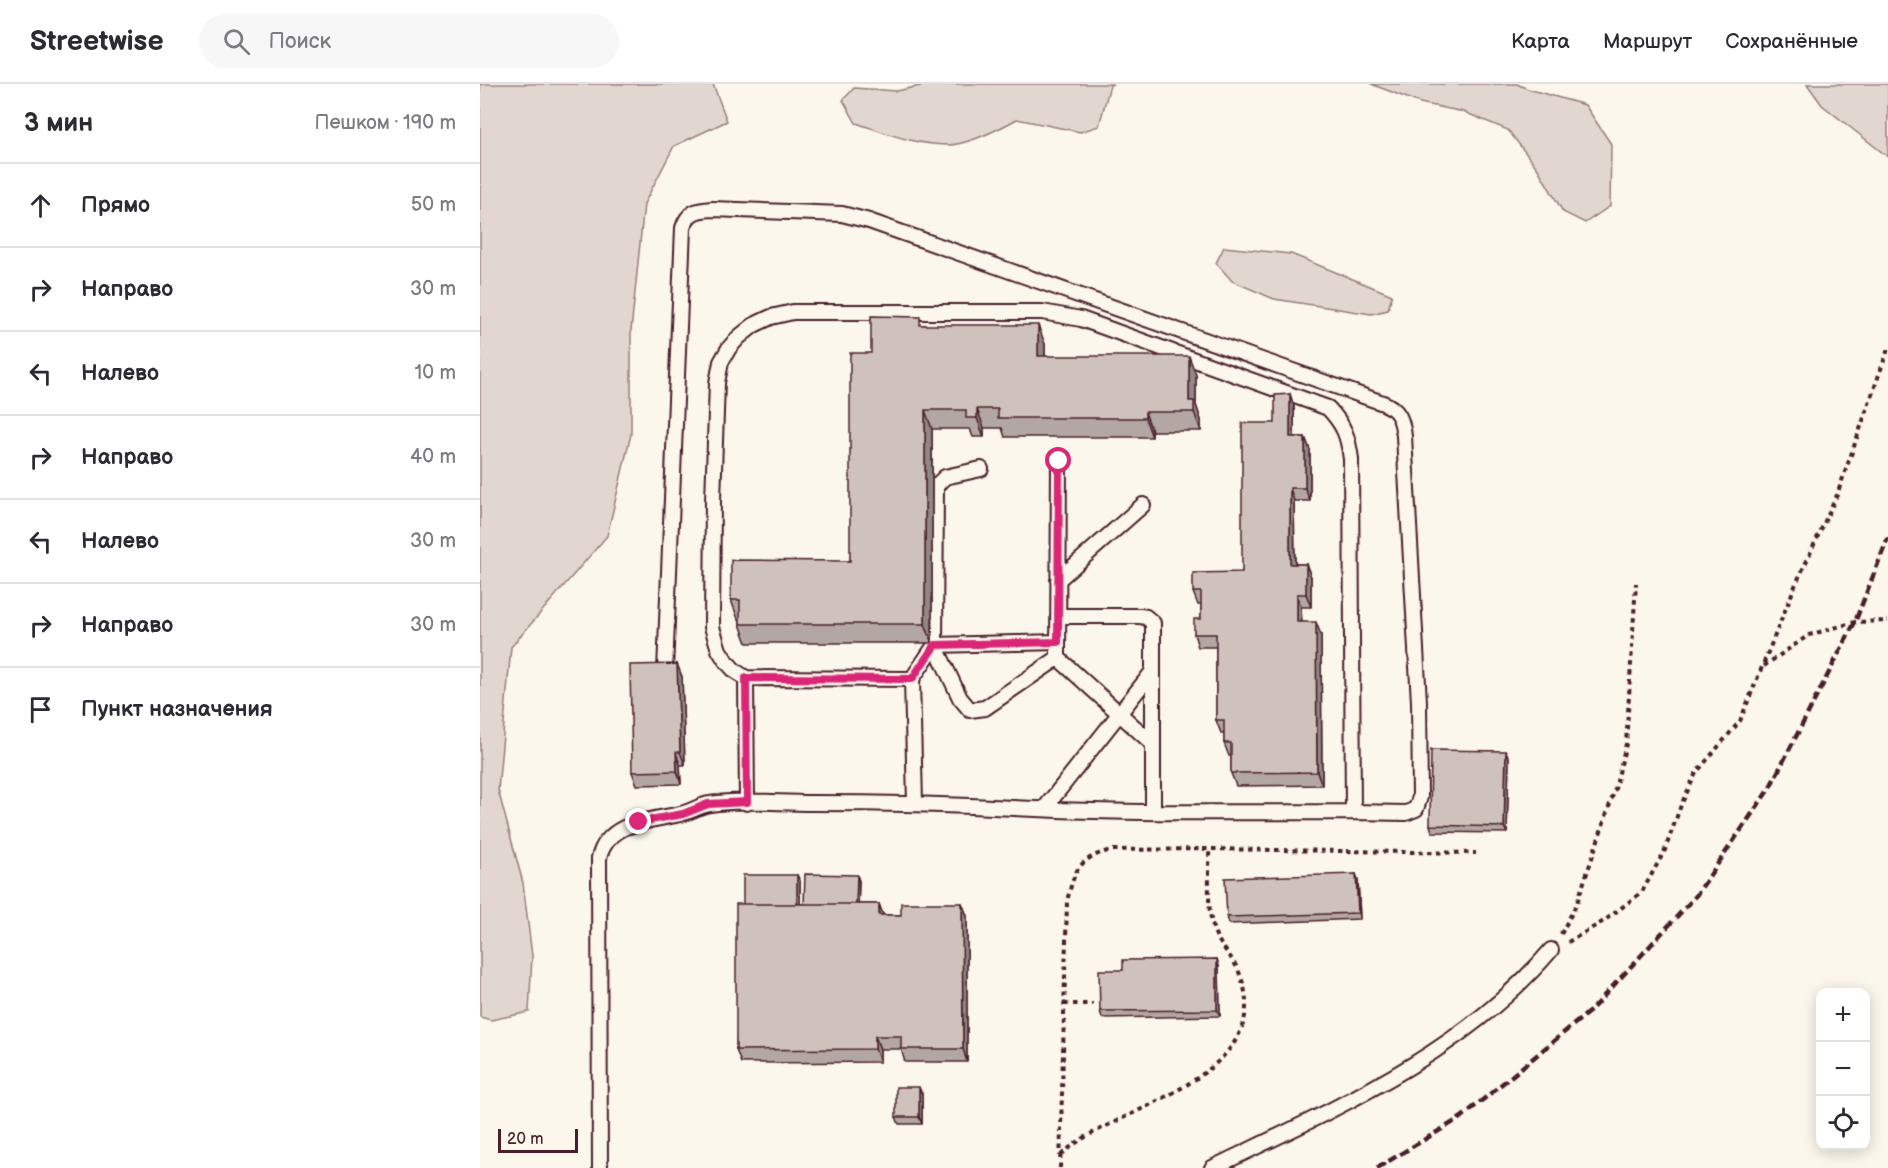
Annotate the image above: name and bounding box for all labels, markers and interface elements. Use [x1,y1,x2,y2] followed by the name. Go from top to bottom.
[199,14,619,68] search box
[30,25,163,58] text: Streetwise
[220,25,253,58] icon: search
[268,28,331,55] text: Поиск
[1511,29,1570,54] text: Карта
[1603,29,1692,54] text: Маршрут
[1725,29,1858,54] text: Сохранённые
[24,108,93,139] text: 3 мин
[315,111,456,135] text: Пешком · 190 m
[24,189,57,222] icon: ahead
[81,192,150,219] text: Прямо
[411,193,456,217] text: 50 m
[24,273,57,306] icon: right
[81,276,173,303] text: Направо
[410,277,456,301] text: 30 m
[24,357,57,390] icon: left
[81,360,159,387] text: Налево
[415,361,456,385] text: 10 m
[24,441,57,474] icon: right
[81,444,173,471] text: Направо
[410,445,456,469] text: 40 m
[1045,447,1071,473] route start
[24,525,57,558] icon: left
[81,528,159,555] text: Налево
[410,529,456,553] text: 30 m
[24,609,57,642] icon: right
[81,612,173,639] text: Направо
[410,613,456,637] text: 30 m
[24,693,57,726] icon: arrive
[81,696,273,723] text: Пункт назначения
[625,808,651,834] route end
[1816,988,1870,1150] map controls
[1816,988,1870,1042] button: +
[1816,1042,1870,1096] button: −
[1816,1096,1870,1150] button: locate
[498,1126,578,1154] scale bar
[507,1130,543,1149] text: 20 m

